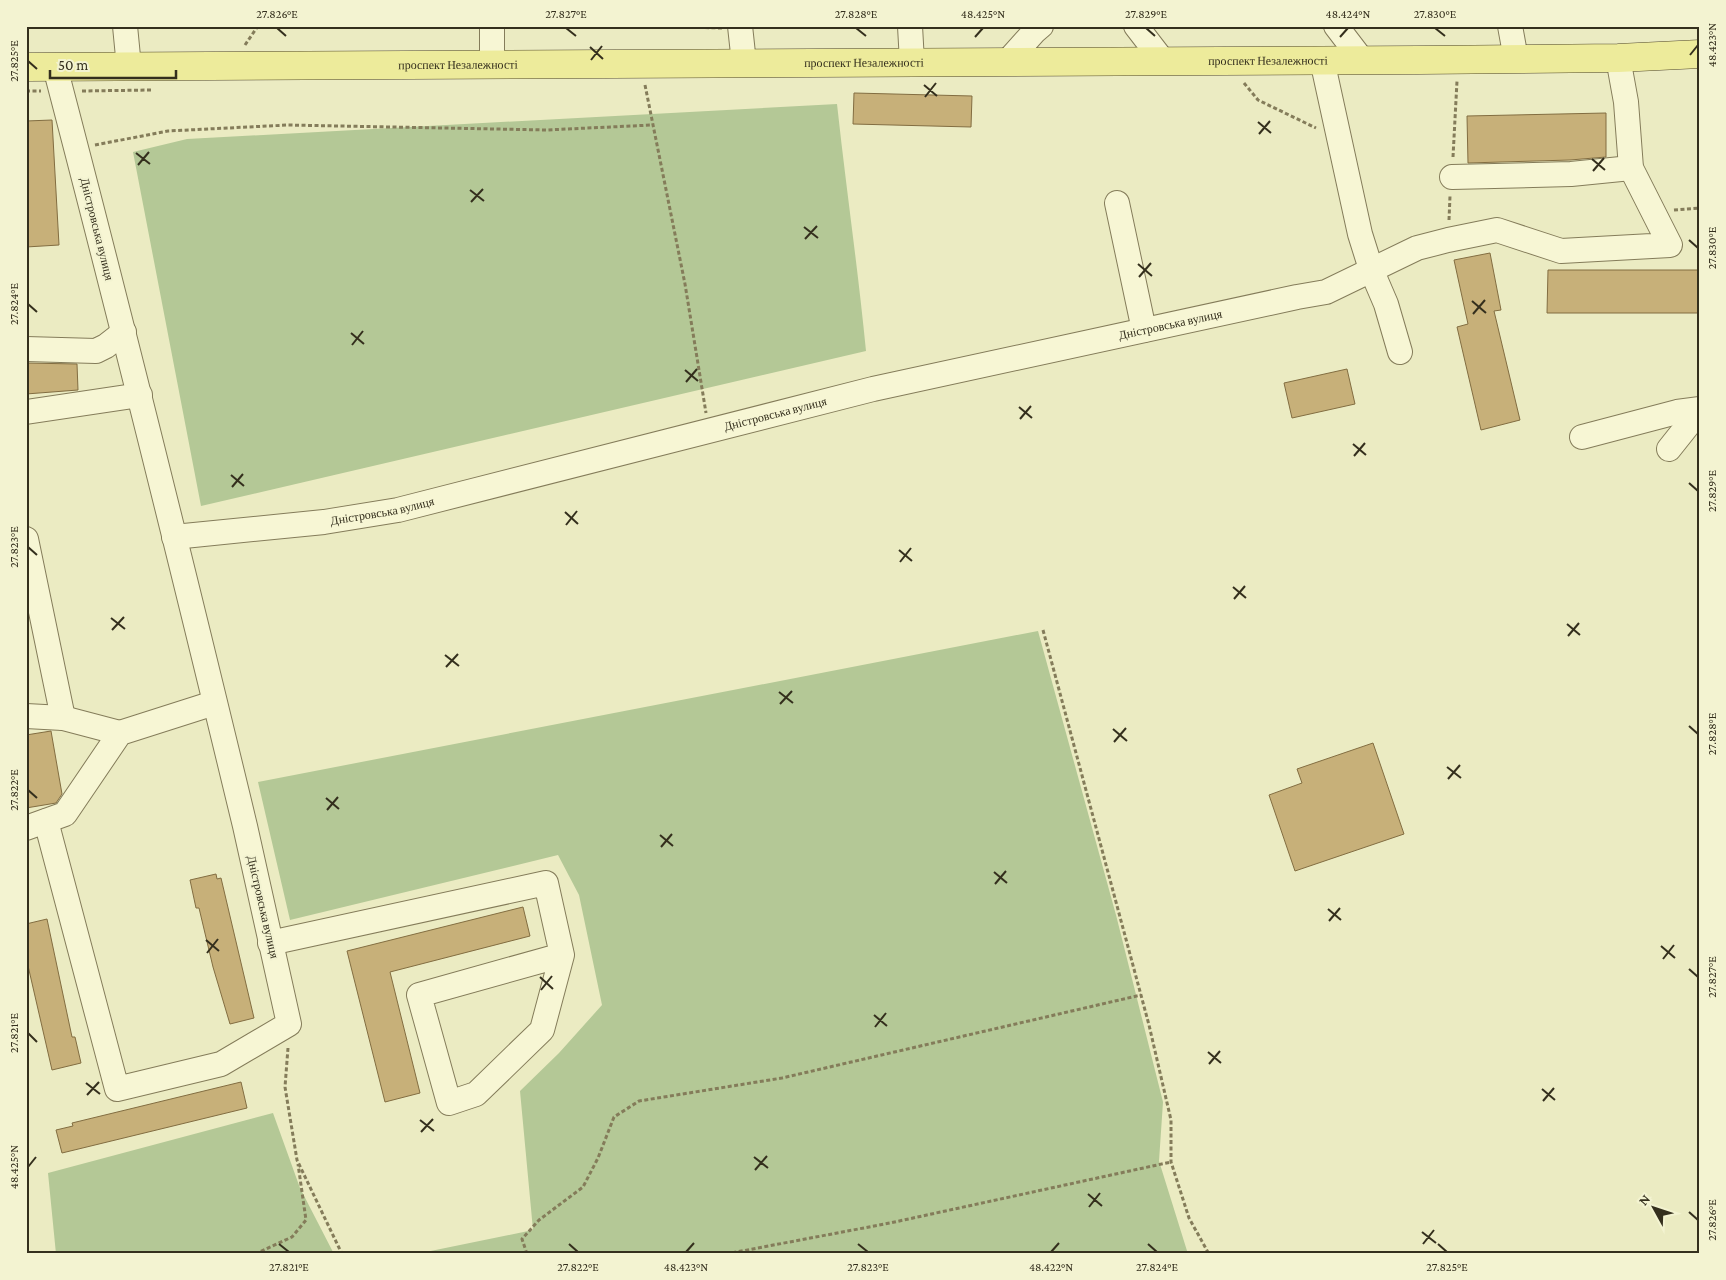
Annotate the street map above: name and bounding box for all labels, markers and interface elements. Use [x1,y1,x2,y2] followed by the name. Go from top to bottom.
[256,7,298,21] text: 27.826°E
[545,7,587,21] text: 27.827°E
[835,7,878,21] text: 27.828°E
[961,7,1005,21] text: 48.425°N
[1125,7,1168,21] text: 27.829°E
[1326,7,1370,21] text: 48.424°N
[1414,7,1457,21] text: 27.830°E
[1705,23,1719,67] text: 48.423°N
[7,40,21,82] text: 27.825°E
[50,48,176,80] scale bar
[1208,53,1328,68] street label: проспект Незалежності
[804,55,924,70] street label: проспект Незалежності
[58,57,88,73] text: 50 m
[398,58,518,72] street label: проспект Незалежності
[77,176,117,282] street label: Дністровська вулиця
[1705,226,1719,269] text: 27.830°E
[7,282,21,325] text: 27.824°E
[1117,306,1224,343] street label: Дністровська вулиця
[722,394,829,434] street label: Дністровська вулиця
[1705,469,1719,512] text: 27.829°E
[329,494,436,528] street label: Дністровська вулиця
[7,526,21,568] text: 27.823°E
[1705,712,1719,755] text: 27.828°E
[7,769,21,811] text: 27.822°E
[244,854,282,960] street label: Дністровська вулиця
[1705,956,1719,998] text: 27.827°E
[7,1013,21,1053] text: 27.821°E
[7,1145,21,1189] text: 48.425°N
[1628,1182,1678,1232] north arrow
[1635,1190,1654,1208] text: N
[1705,1199,1719,1241] text: 27.826°E
[269,1260,309,1274] text: 27.821°E
[557,1260,599,1274] text: 27.822°E
[664,1260,708,1274] text: 48.423°N
[847,1260,889,1274] text: 27.823°E
[1029,1260,1073,1274] text: 48.422°N
[1136,1260,1179,1274] text: 27.824°E
[1426,1260,1468,1274] text: 27.825°E

